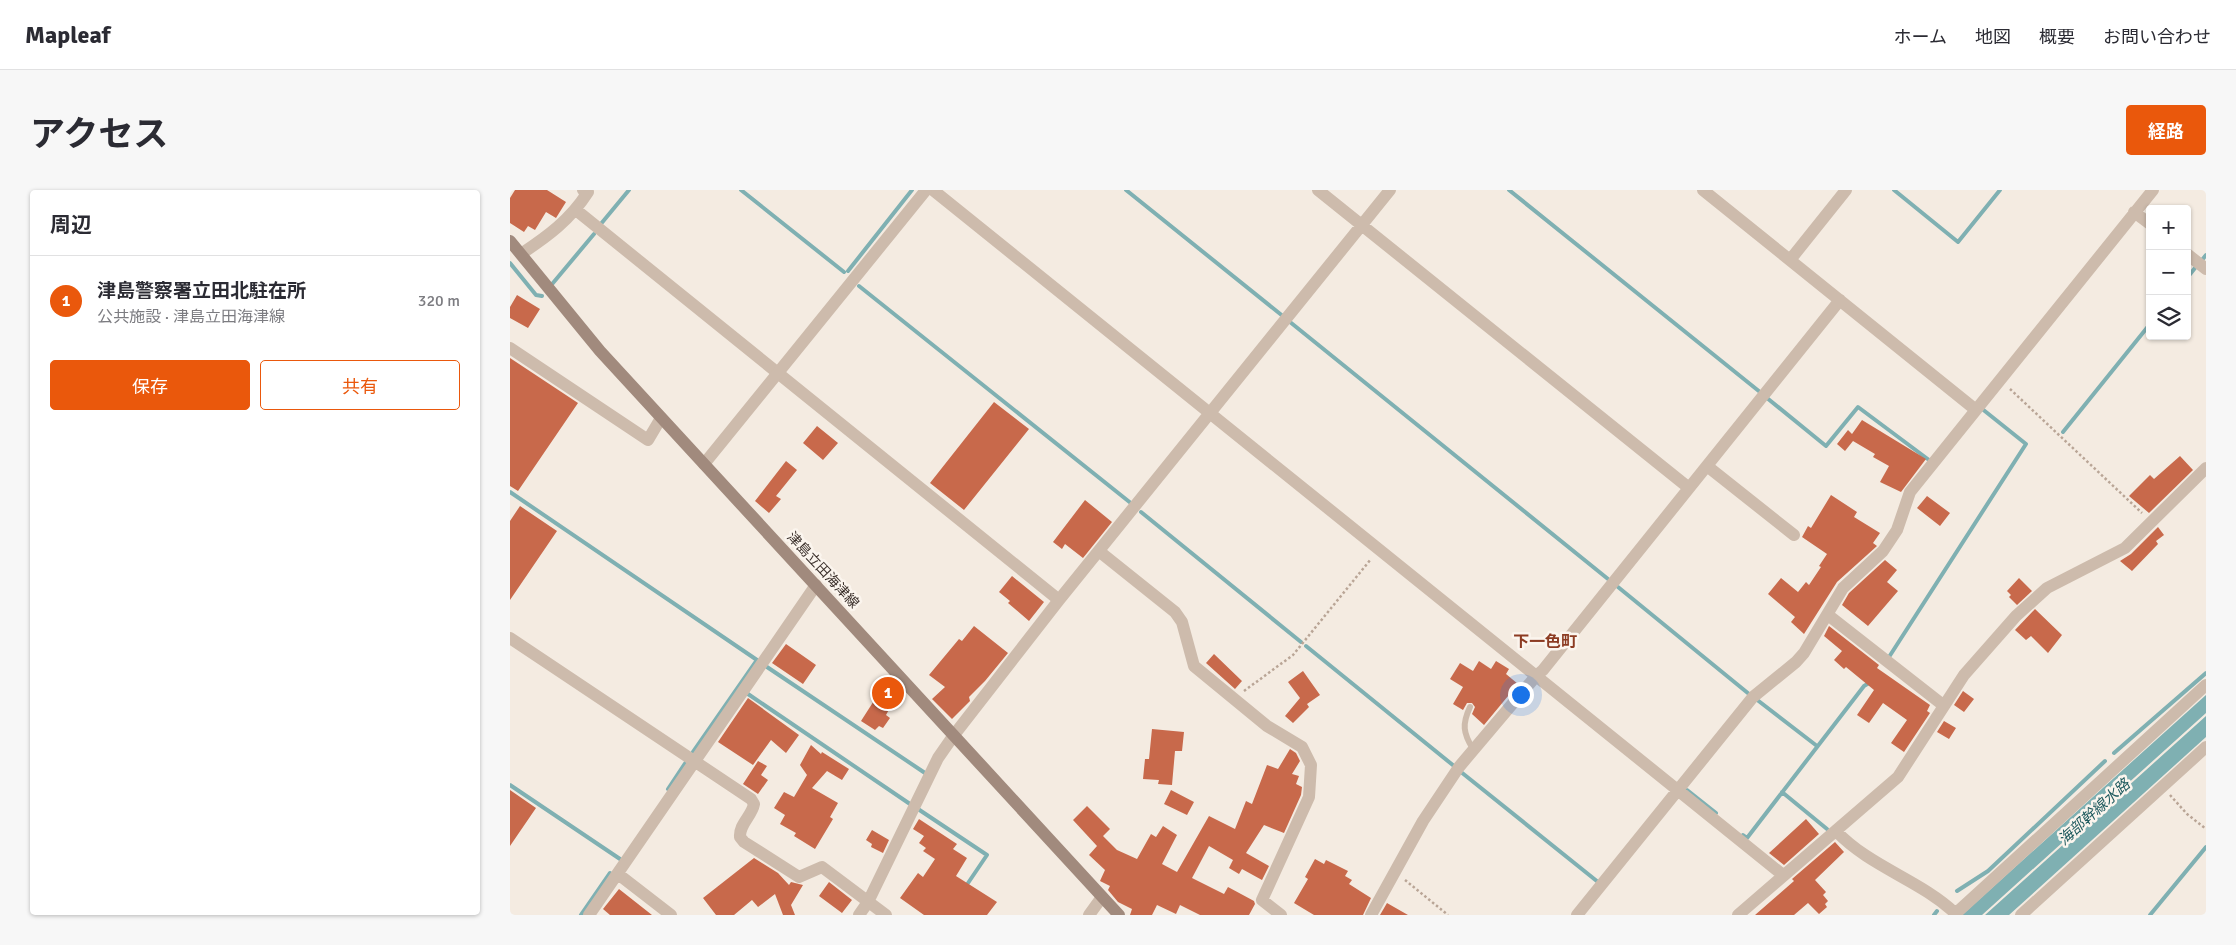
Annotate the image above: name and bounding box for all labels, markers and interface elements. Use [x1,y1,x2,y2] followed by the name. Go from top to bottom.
[25,20,110,50] text: Mapleaf
[1894,26,1947,48] text: ホーム
[1975,26,2011,48] text: 地図
[2039,26,2075,48] text: 概要
[2103,26,2211,48] text: お問い合わせ
[2126,105,2206,155] button: 経路
[30,113,168,156] text: アクセス
[2146,205,2191,340] map controls
[2146,205,2191,250] button: +
[50,212,92,238] text: 周辺
[2146,250,2191,295] button: −
[97,279,306,303] text: 津島警察署立田北駐在所
[62,291,70,311] text: 1
[418,291,460,311] text: 320 m
[2146,295,2191,340] button: layers
[97,307,285,327] text: 公共施設 · 津島立田海津線
[50,360,250,410] button: 保存
[260,360,460,410] button: 共有
[783,528,863,612] street label: 津島立田海津線
[1513,632,1577,652] district label: 下一色町
[872,674,904,712] pin: 1
[1508,682,1534,708] your location
[2055,774,2135,849] water label: 海部幹線水路

